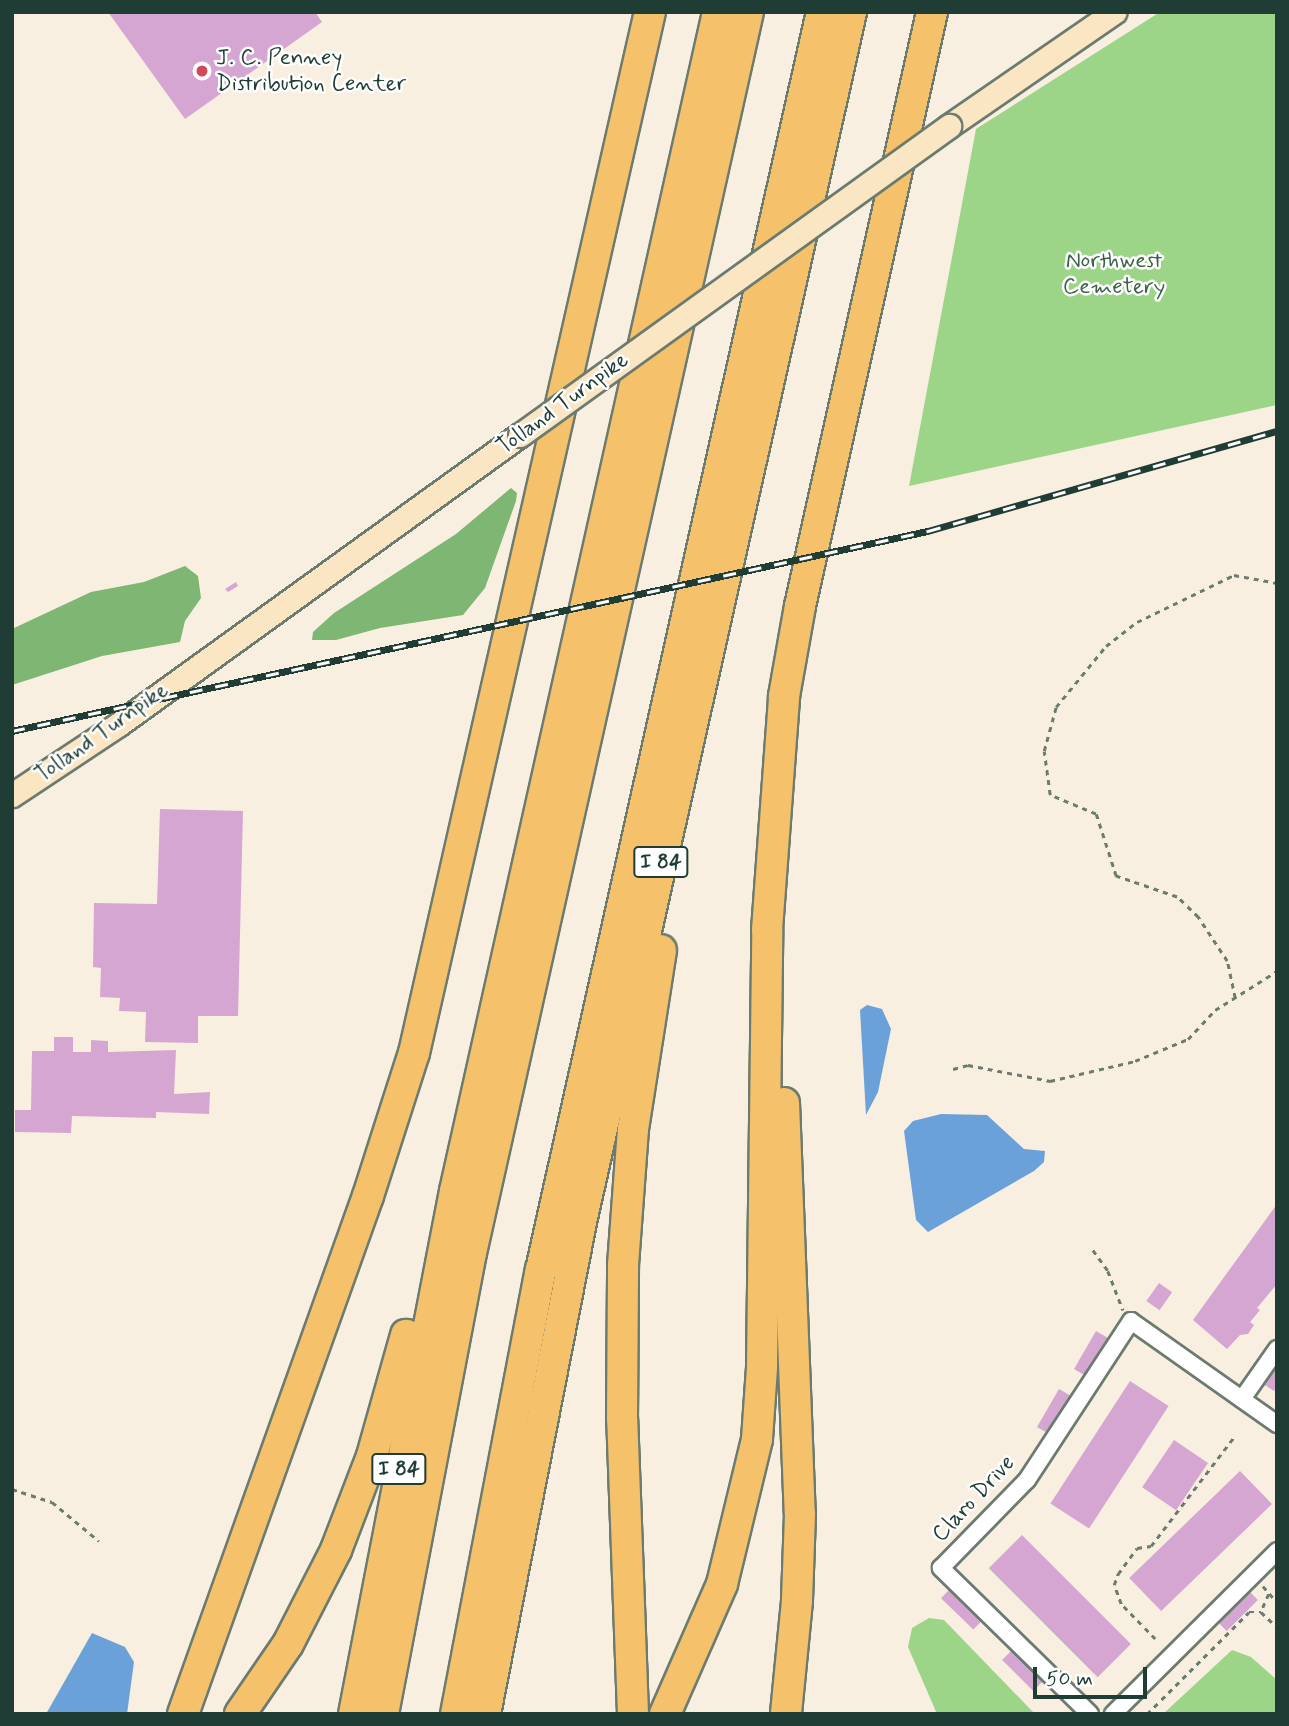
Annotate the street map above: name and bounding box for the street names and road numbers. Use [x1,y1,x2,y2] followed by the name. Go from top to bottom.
[491,346,635,462] street label: Tolland Turnpike
[29,676,175,790] street label: Tolland Turnpike
[633,844,689,880] road number: I 84
[927,1450,1021,1548] street label: Claro Drive
[371,1452,427,1486] road number: I 84

